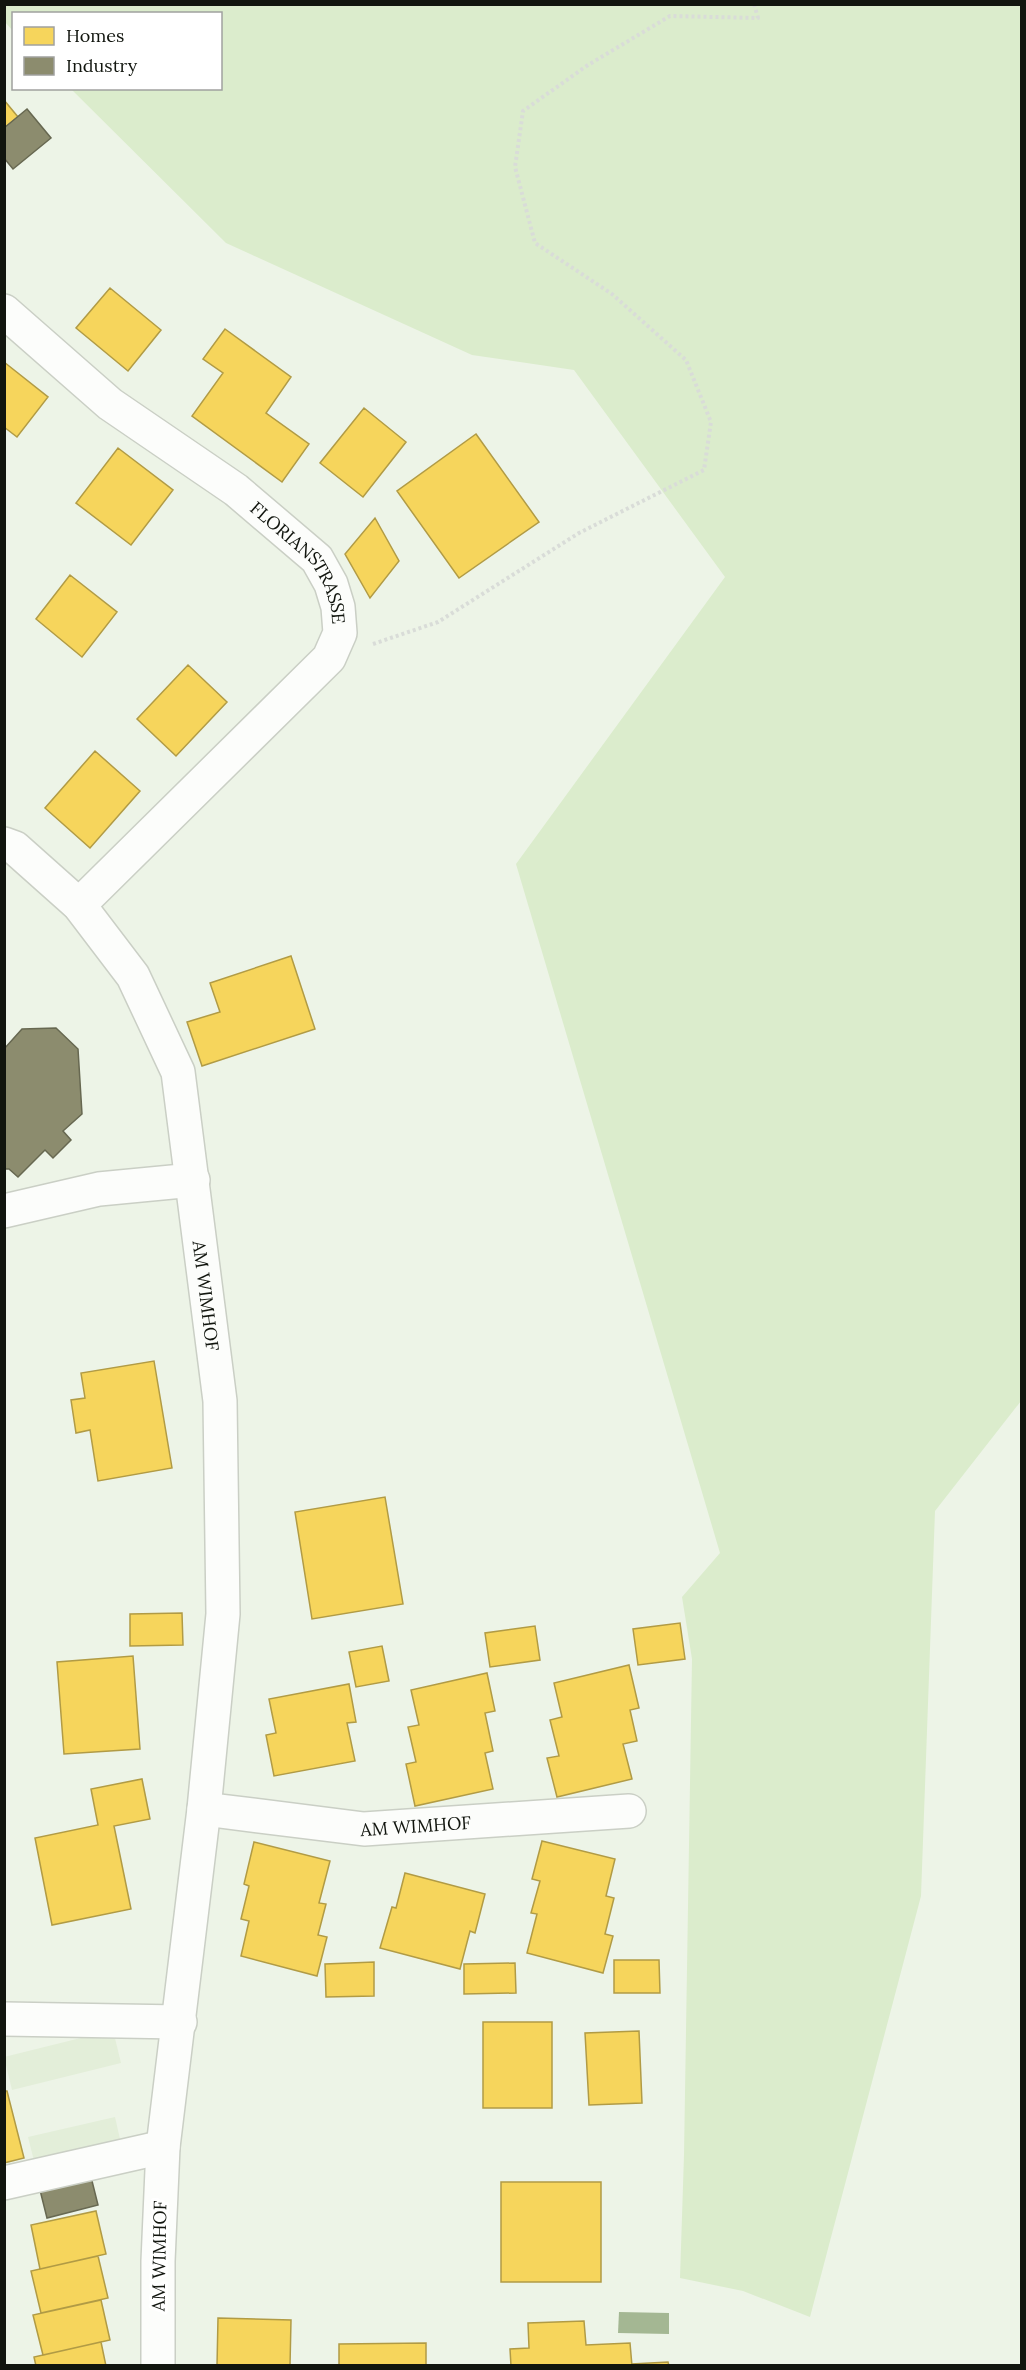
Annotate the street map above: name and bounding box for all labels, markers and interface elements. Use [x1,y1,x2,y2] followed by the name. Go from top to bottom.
[12,12,222,90] legend
[66,24,124,47] text: Homes
[66,54,138,77] text: Industry
[246,496,351,625] street label: FLORIANSTRASSE
[188,1238,225,1352] street label: AM WIMHOF
[359,1810,472,1841] street label: AM WIMHOF
[147,2200,171,2313] street label: AM WIMHOF

